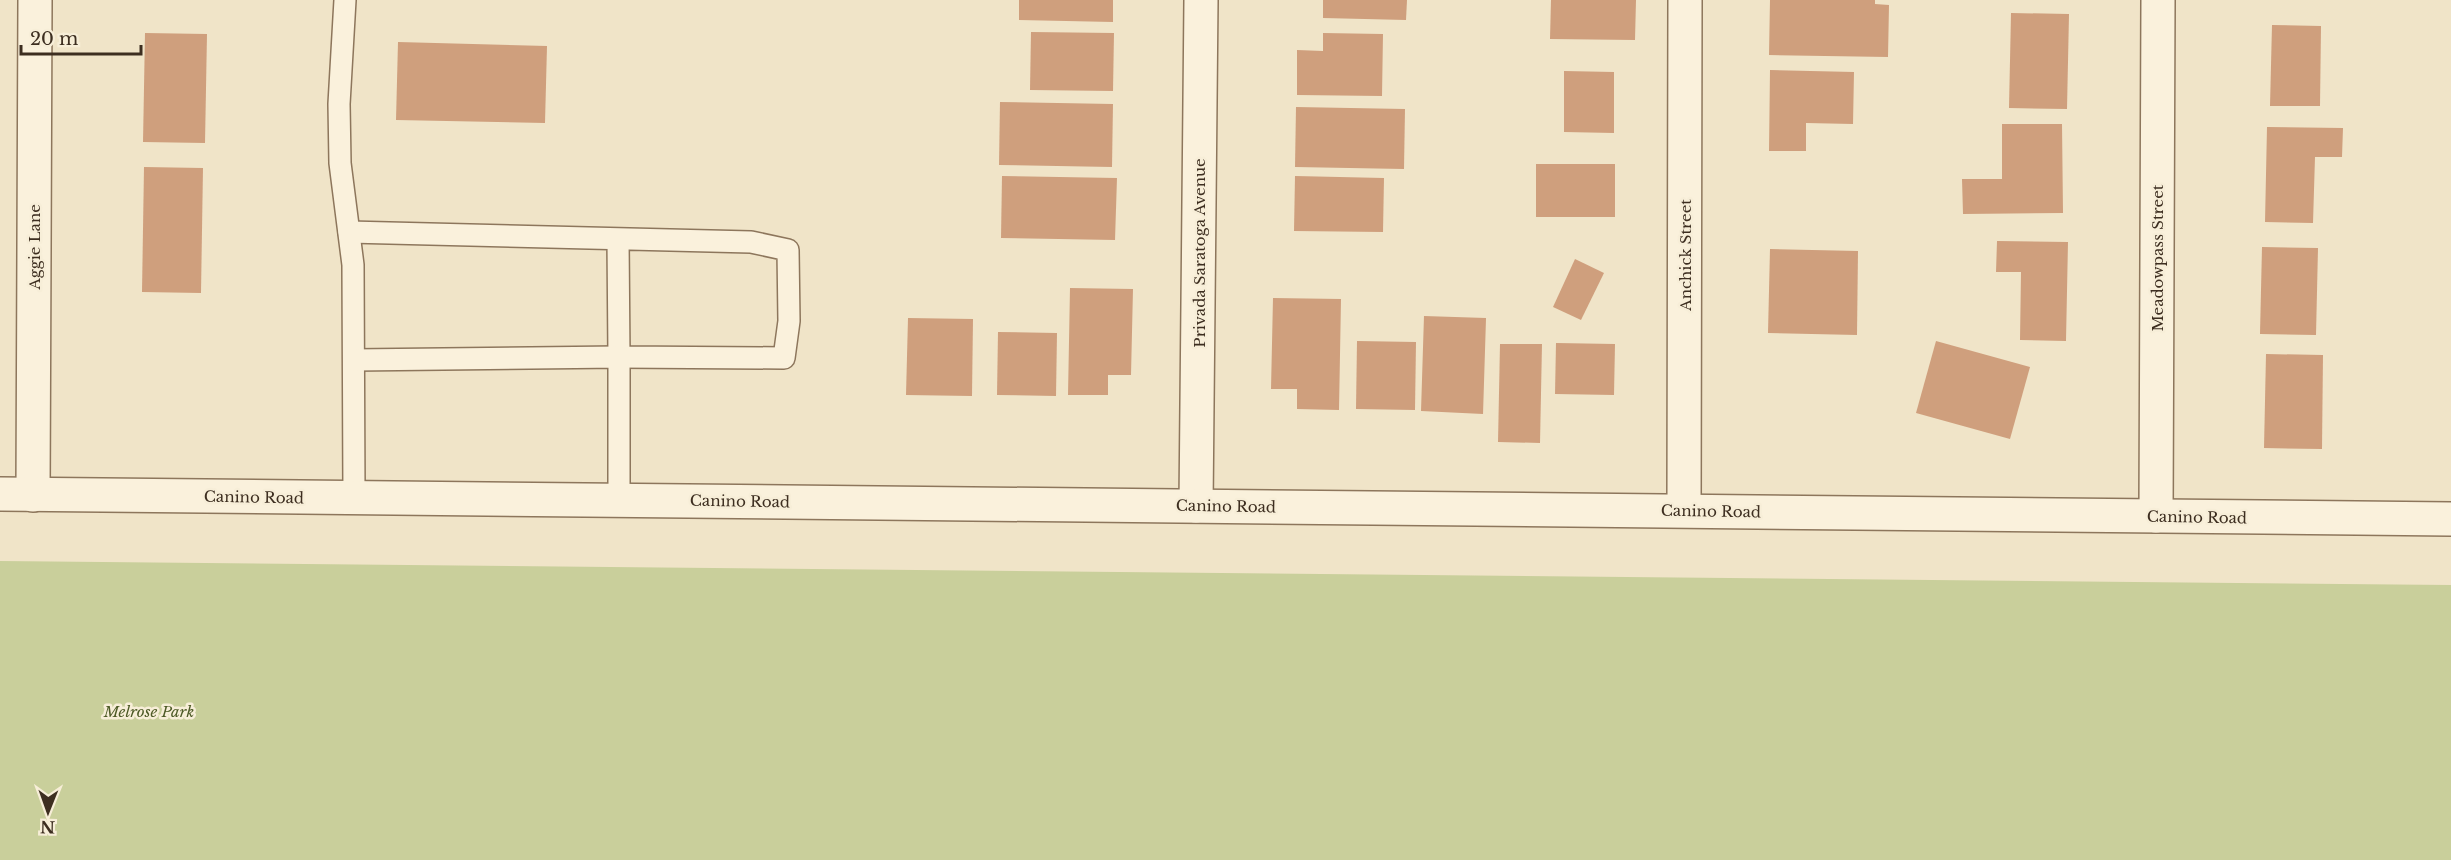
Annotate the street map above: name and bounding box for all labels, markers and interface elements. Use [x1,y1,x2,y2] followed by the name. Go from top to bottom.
[21,18,141,56] scale bar
[30,28,78,50] text: 20 m
[1190,158,1209,348] street label: Privada Saratoga Avenue
[2148,184,2167,331] street label: Meadowpass Street
[1676,199,1695,312] street label: Anchick Street
[25,204,44,291] street label: Aggie Lane
[204,487,304,507] street label: Canino Road
[690,491,790,511] street label: Canino Road
[1176,496,1276,516] street label: Canino Road
[1661,501,1761,521] street label: Canino Road
[2147,507,2247,527] street label: Canino Road
[103,702,194,721] park label: Melrose Park
[18,782,78,842] north arrow
[40,817,55,837] text: N

